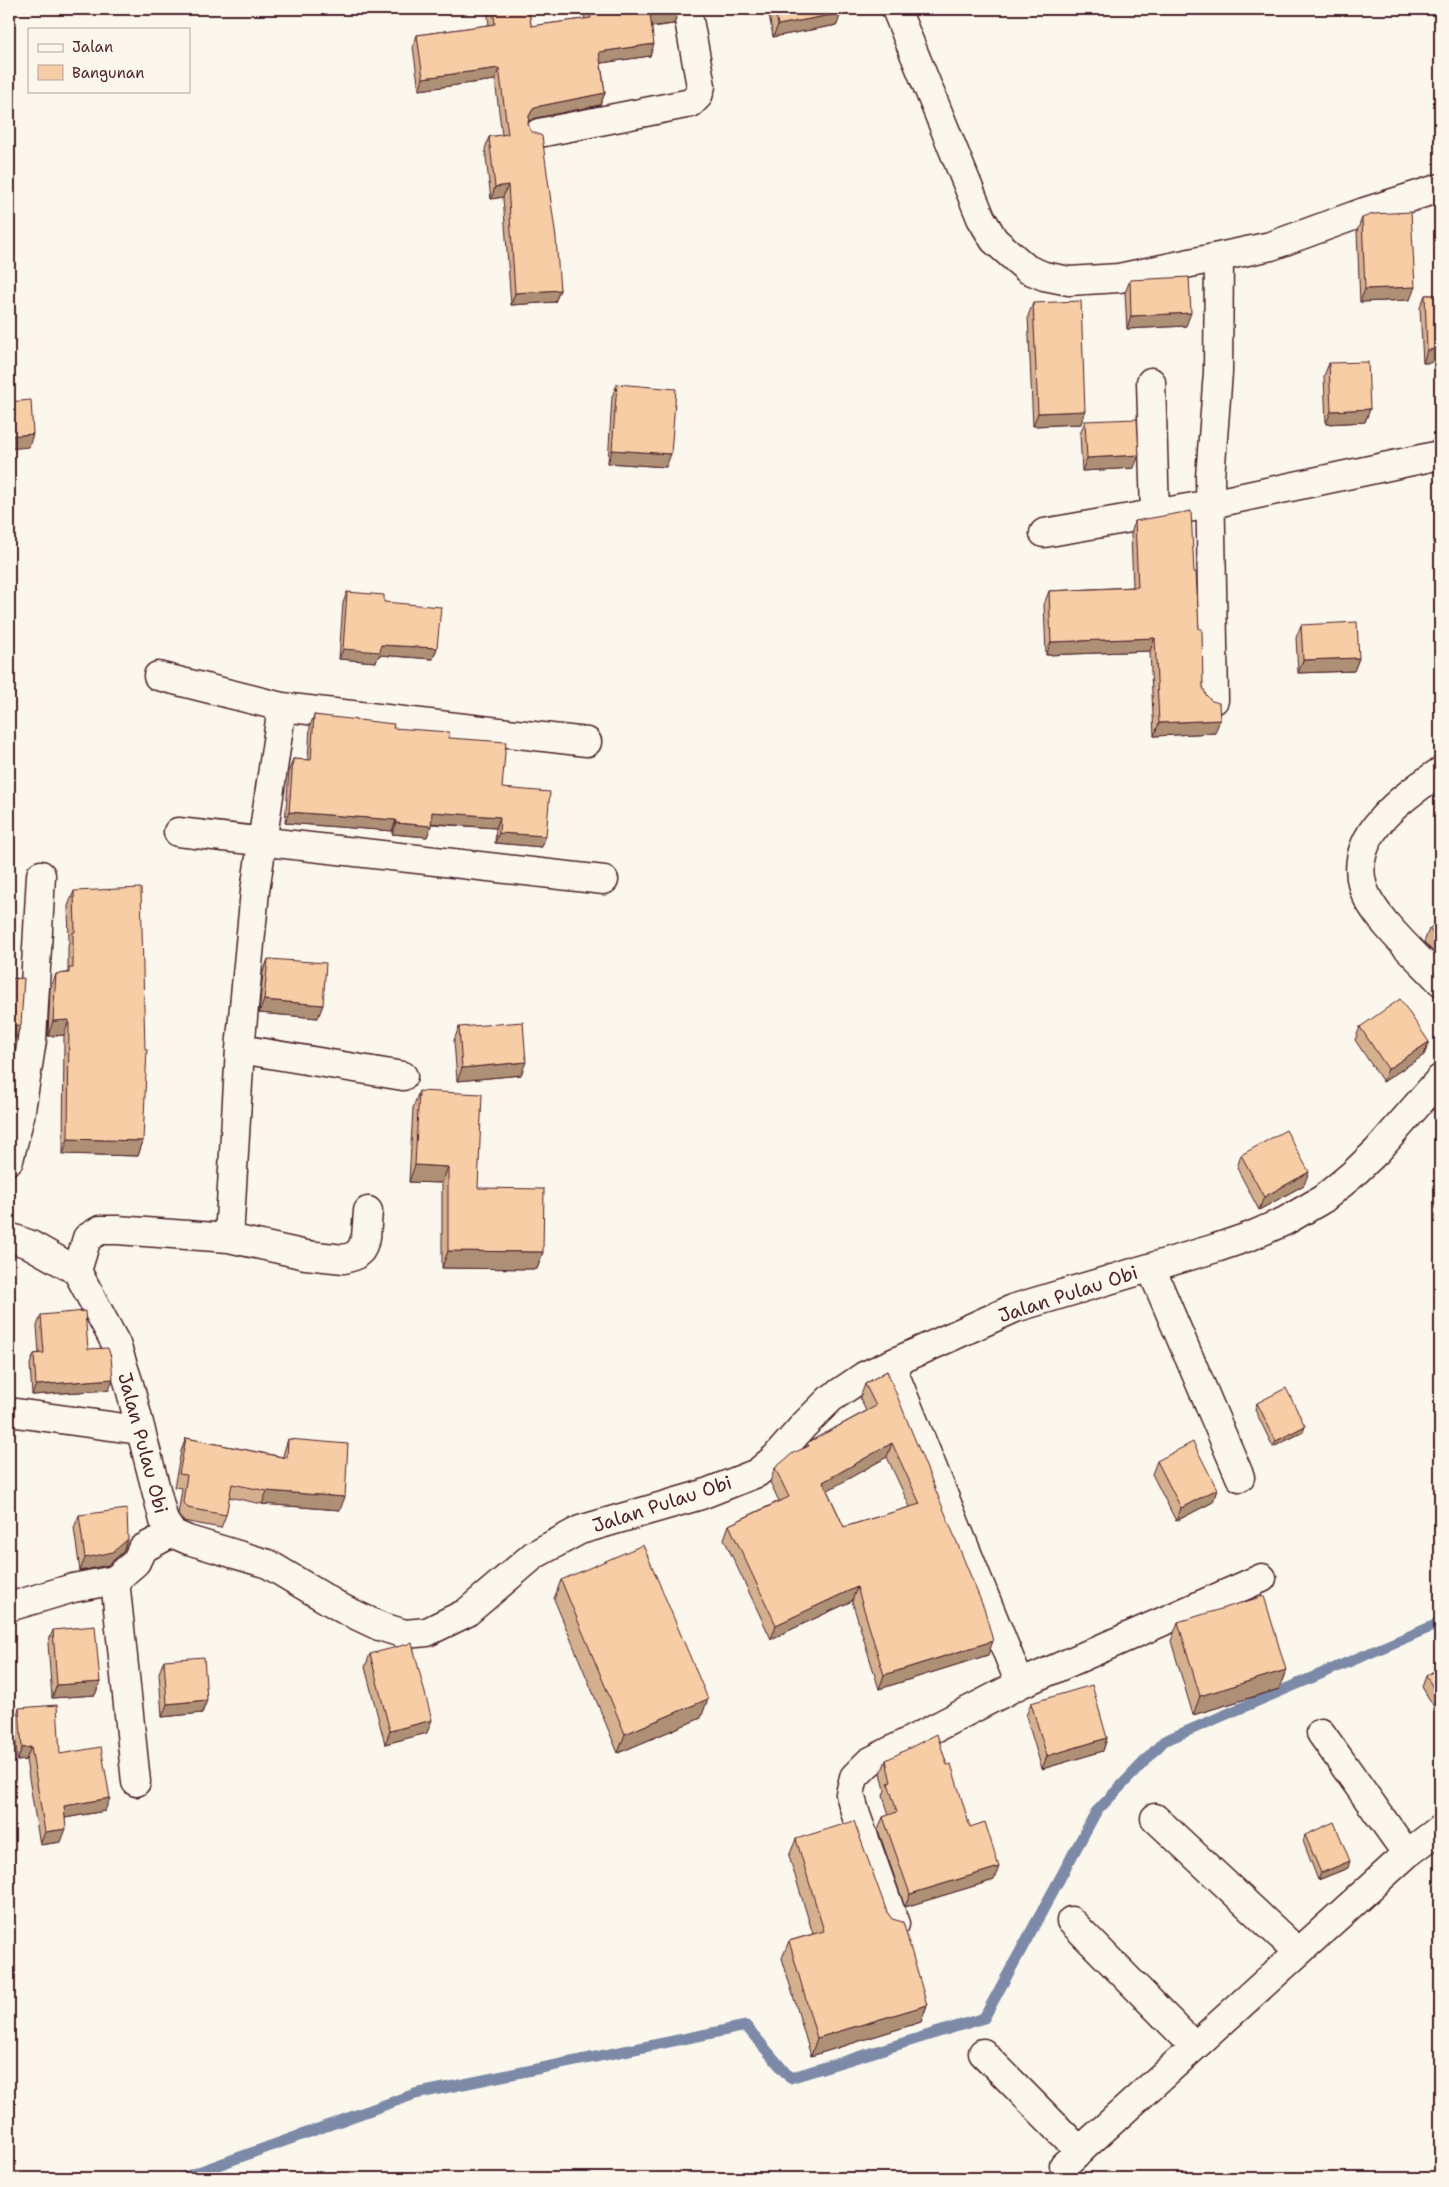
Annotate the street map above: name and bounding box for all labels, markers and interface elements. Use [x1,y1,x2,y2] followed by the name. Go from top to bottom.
[28,28,190,92] legend
[72,37,113,57] text: Jalan
[72,63,144,83] text: Bangunan
[995,1260,1141,1328] street label: Jalan Pulau Obi
[112,1370,174,1516] street label: Jalan Pulau Obi
[589,1470,735,1538] street label: Jalan Pulau Obi

